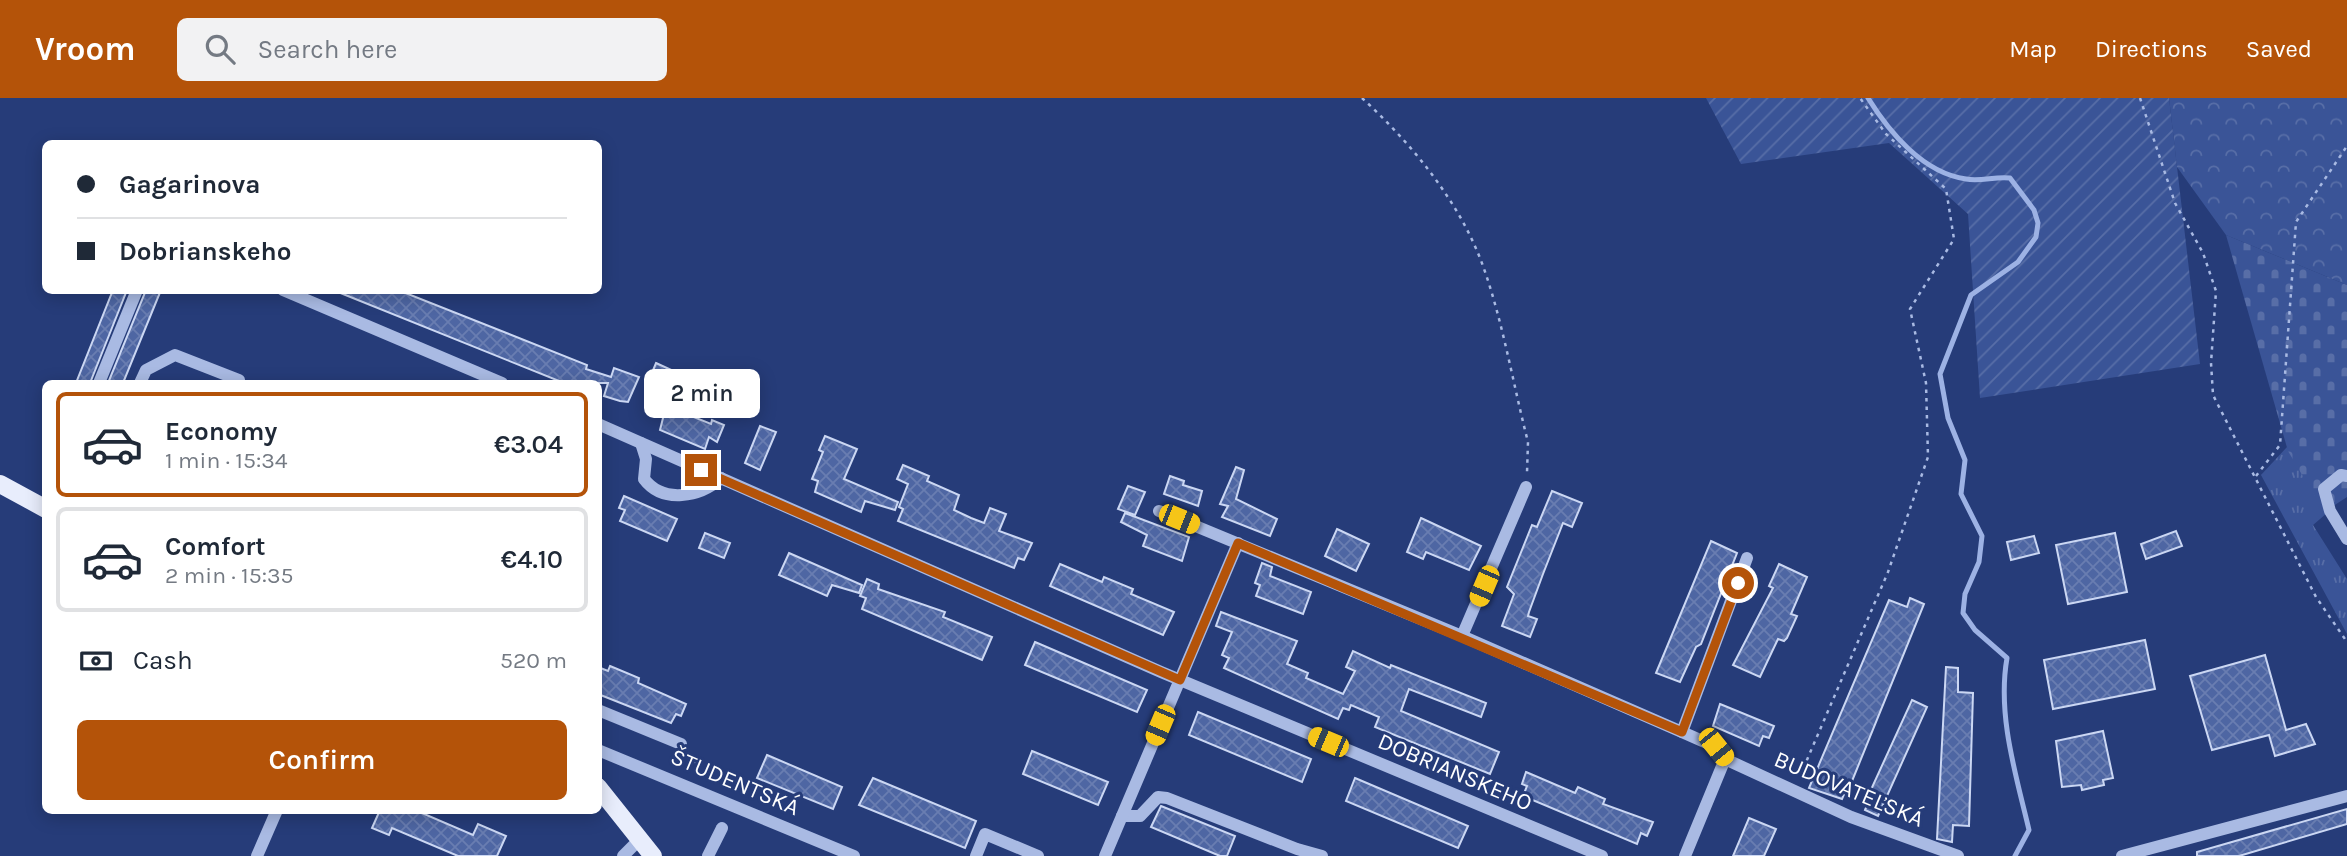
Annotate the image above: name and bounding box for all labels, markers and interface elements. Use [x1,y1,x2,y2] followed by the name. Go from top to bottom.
[177,18,667,81] search box
[35,30,135,68] text: Vroom
[201,30,239,68] icon: search
[257,34,397,65] text: Search here
[2009,35,2057,63] text: Map
[2095,35,2208,63] text: Directions
[2246,35,2312,63] text: Saved
[119,169,261,200] text: Gagarinova
[119,236,291,267] text: Dobrianskeho
[643,368,759,418] callout: 2 min
[671,380,733,407] text: 2 min
[81,413,144,476] icon: car
[165,416,277,447] text: Economy
[494,429,563,460] text: €3.04
[165,447,288,474] text: 1 min · 15:34
[685,454,717,486] route end
[1156,501,1203,537] car
[81,528,144,591] icon: car
[165,531,266,562] text: Comfort
[501,544,563,575] text: €4.10
[165,562,294,589] text: 2 min · 15:35
[1467,563,1502,609] car
[1722,567,1754,599] route start
[77,642,115,680] icon: cash
[133,645,193,676] text: Cash
[500,647,567,674] text: 520 m
[1143,702,1178,748] car
[77,720,567,800] button: Confirm
[1305,724,1352,760] car
[1695,724,1738,770] car
[1374,727,1536,817] street label: DOBRIANSKEHO
[667,743,803,821] street label: ŠTUDENTSKÁ
[1770,745,1928,833] street label: BUDOVATEĽSKÁ

